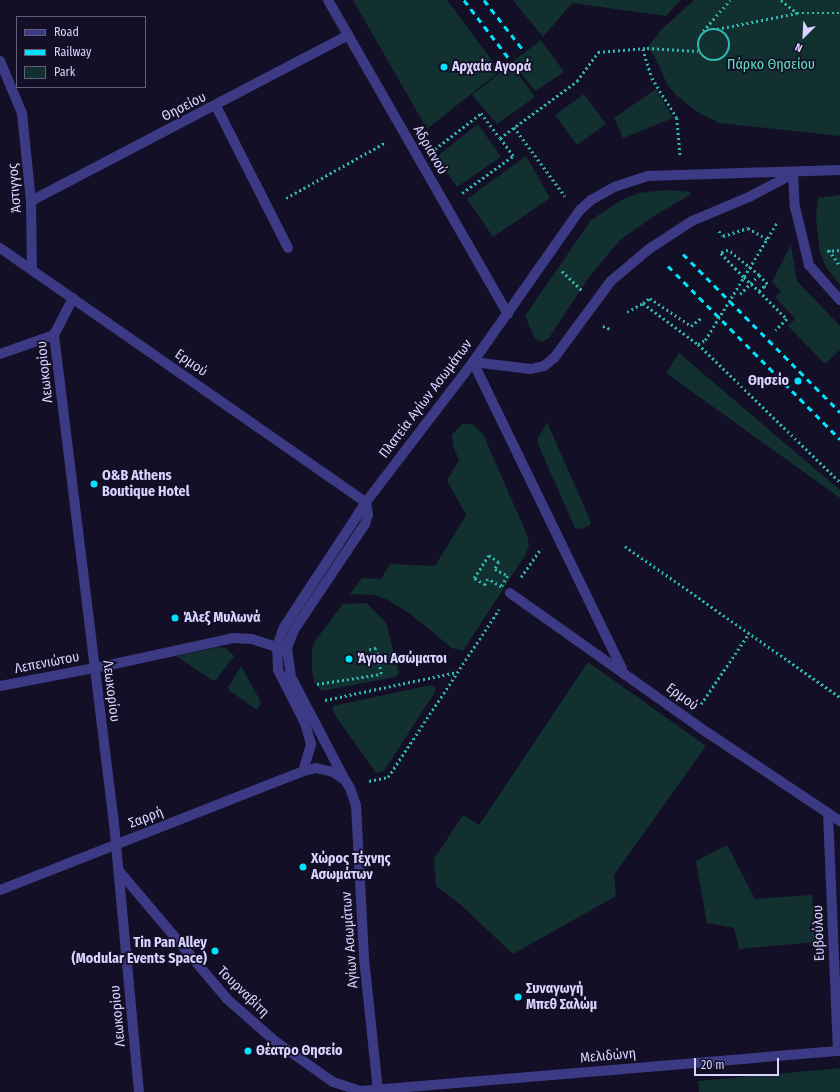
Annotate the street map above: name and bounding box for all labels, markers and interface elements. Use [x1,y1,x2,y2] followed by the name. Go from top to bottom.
[16,16,146,88] legend
[784,16,824,56] north arrow
[54,25,79,39] text: Road
[793,40,805,55] text: N
[54,45,91,59] text: Railway
[727,57,815,73] park label: Πάρκο Θησείου
[452,59,531,75] place label: Αρχαία Αγορά
[439,62,449,72] marker: Αρχαία Αγορά
[54,65,75,79] text: Park
[159,89,209,125] street label: Θησείου
[409,123,451,177] street label: Αδριανού
[5,162,25,214] street label: Άστιγγος
[376,336,476,462] street label: Πλατεία Αγίων Ασωμάτων
[33,340,57,404] street label: Λεωκορίου
[171,346,211,380] street label: Ερμού
[748,373,789,389] place label: Θησείο
[792,375,804,387] marker: Θησείο
[102,468,190,500] place label: O&B Athens Boutique Hotel
[89,479,99,489] marker: O&B Athens Boutique Hotel
[183,610,261,626] place label: Άλεξ Μυλωνά
[170,613,180,623] marker: Άλεξ Μυλωνά
[13,648,81,678] street label: Λεπενιώτου
[357,651,447,667] place label: Άγιοι Ασώματοι
[344,654,354,664] marker: Άγιοι Ασώματοι
[99,659,123,723] street label: Λεωκορίου
[663,680,701,714] street label: Ερμού
[126,804,166,832] street label: Σαρρή
[311,851,391,884] place label: Χώρος Τέχνης Ασωμάτων
[298,862,308,872] marker: Χώρος Τέχνης Ασωμάτων
[338,891,362,989] street label: Αγίων Ασωμάτων
[810,905,828,961] street label: Ευβούλου
[72,935,207,968] place label: Tin Pan Alley (Modular Events Space)
[210,946,220,956] marker: Tin Pan Alley (Modular Events Space)
[214,963,272,1021] street label: Τουρναβίτη
[526,981,597,1014] place label: Συναγωγή Μπεθ Σαλώμ
[107,984,129,1048] street label: Λεωκορίου
[513,992,523,1002] marker: Συναγωγή Μπεθ Σαλώμ
[256,1043,343,1059] place label: Θέατρο Θησείο
[579,1045,637,1067] street label: Μελιδώνη
[243,1046,253,1056] marker: Θέατρο Θησείο
[696,1050,781,1076] scale bar
[701,1058,725,1072] text: 20 m

